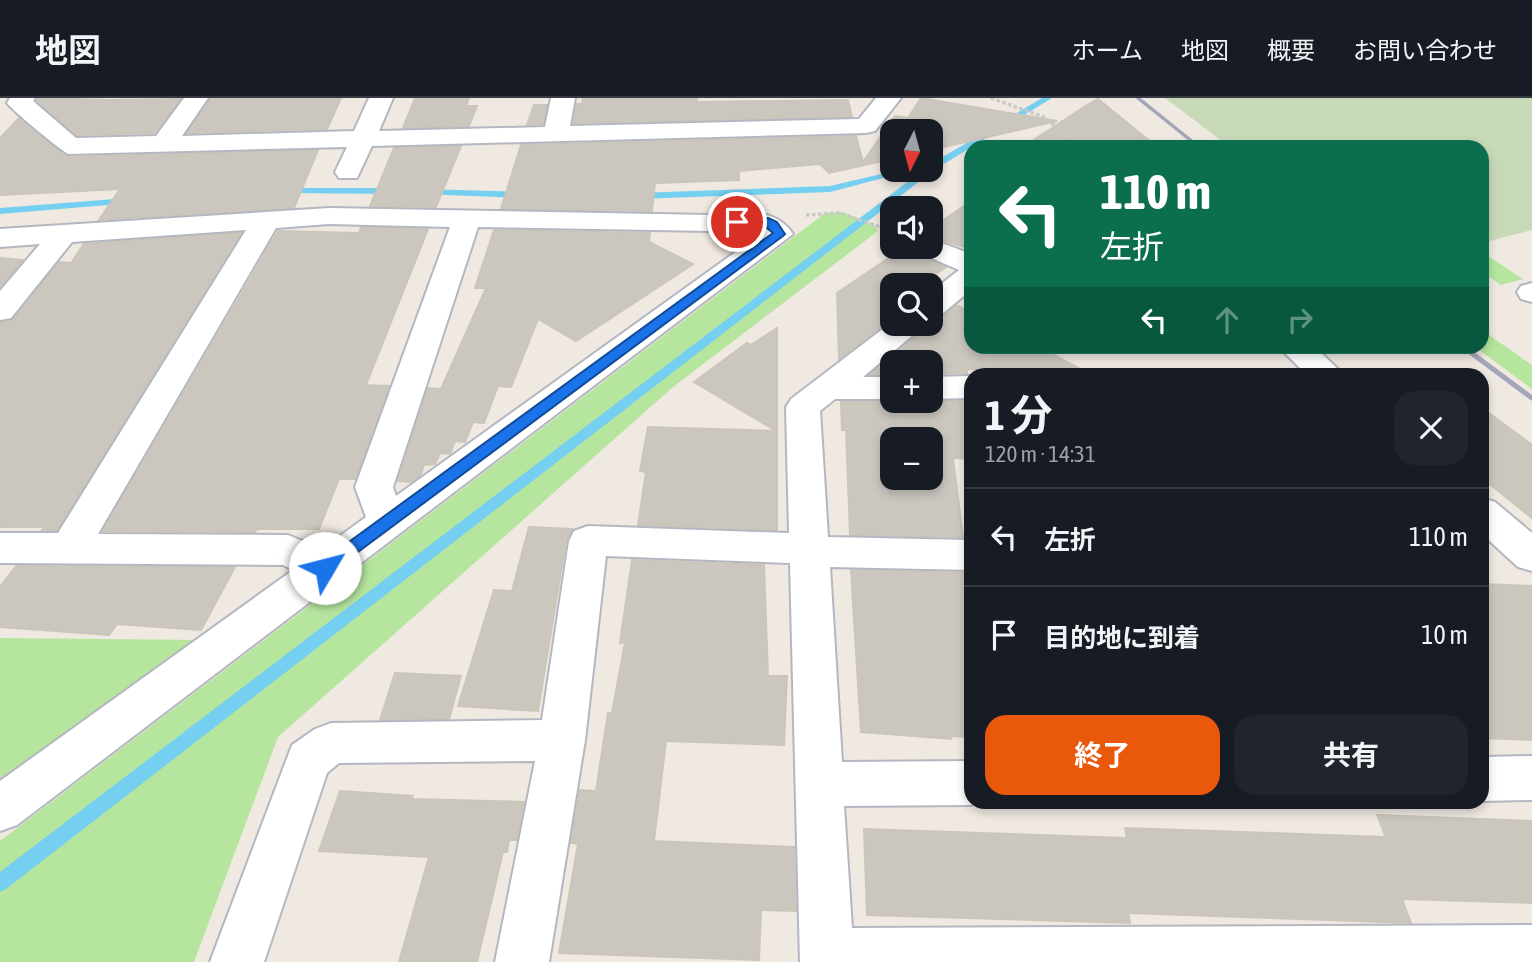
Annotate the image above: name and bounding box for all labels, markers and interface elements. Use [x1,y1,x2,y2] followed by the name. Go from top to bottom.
[35,31,101,69] text: 地図
[1072,37,1143,64] text: ホーム
[1181,37,1229,64] text: 地図
[1267,37,1315,64] text: 概要
[1353,37,1497,64] text: お問い合わせ
[880,119,943,182] north arrow
[880,119,943,490] map controls
[1100,163,1211,219] text: 110 m
[985,168,1076,259] icon: left
[707,192,767,252] pin
[880,196,943,259] button: sound
[718,203,756,241] icon: arrive
[1100,228,1164,265] text: 左折
[880,273,943,336] button: search
[1135,301,1173,339] icon: left
[1208,301,1246,339] icon: ahead
[1281,301,1319,339] icon: right
[880,350,943,413] button: +
[985,391,1053,439] text: 1 分
[1394,391,1468,465] button: close
[880,427,943,490] button: −
[985,441,1096,467] text: 120 m · 14:31
[985,518,1023,556] icon: left
[1409,522,1468,552] text: 110 m
[1044,525,1096,555] text: 左折
[288,531,362,605] position arrow
[985,616,1023,654] icon: arrive
[1421,620,1468,650] text: 10 m
[1044,623,1200,653] text: 目的地に到着
[985,715,1220,795] button: 終了
[1234,715,1468,795] button: 共有

